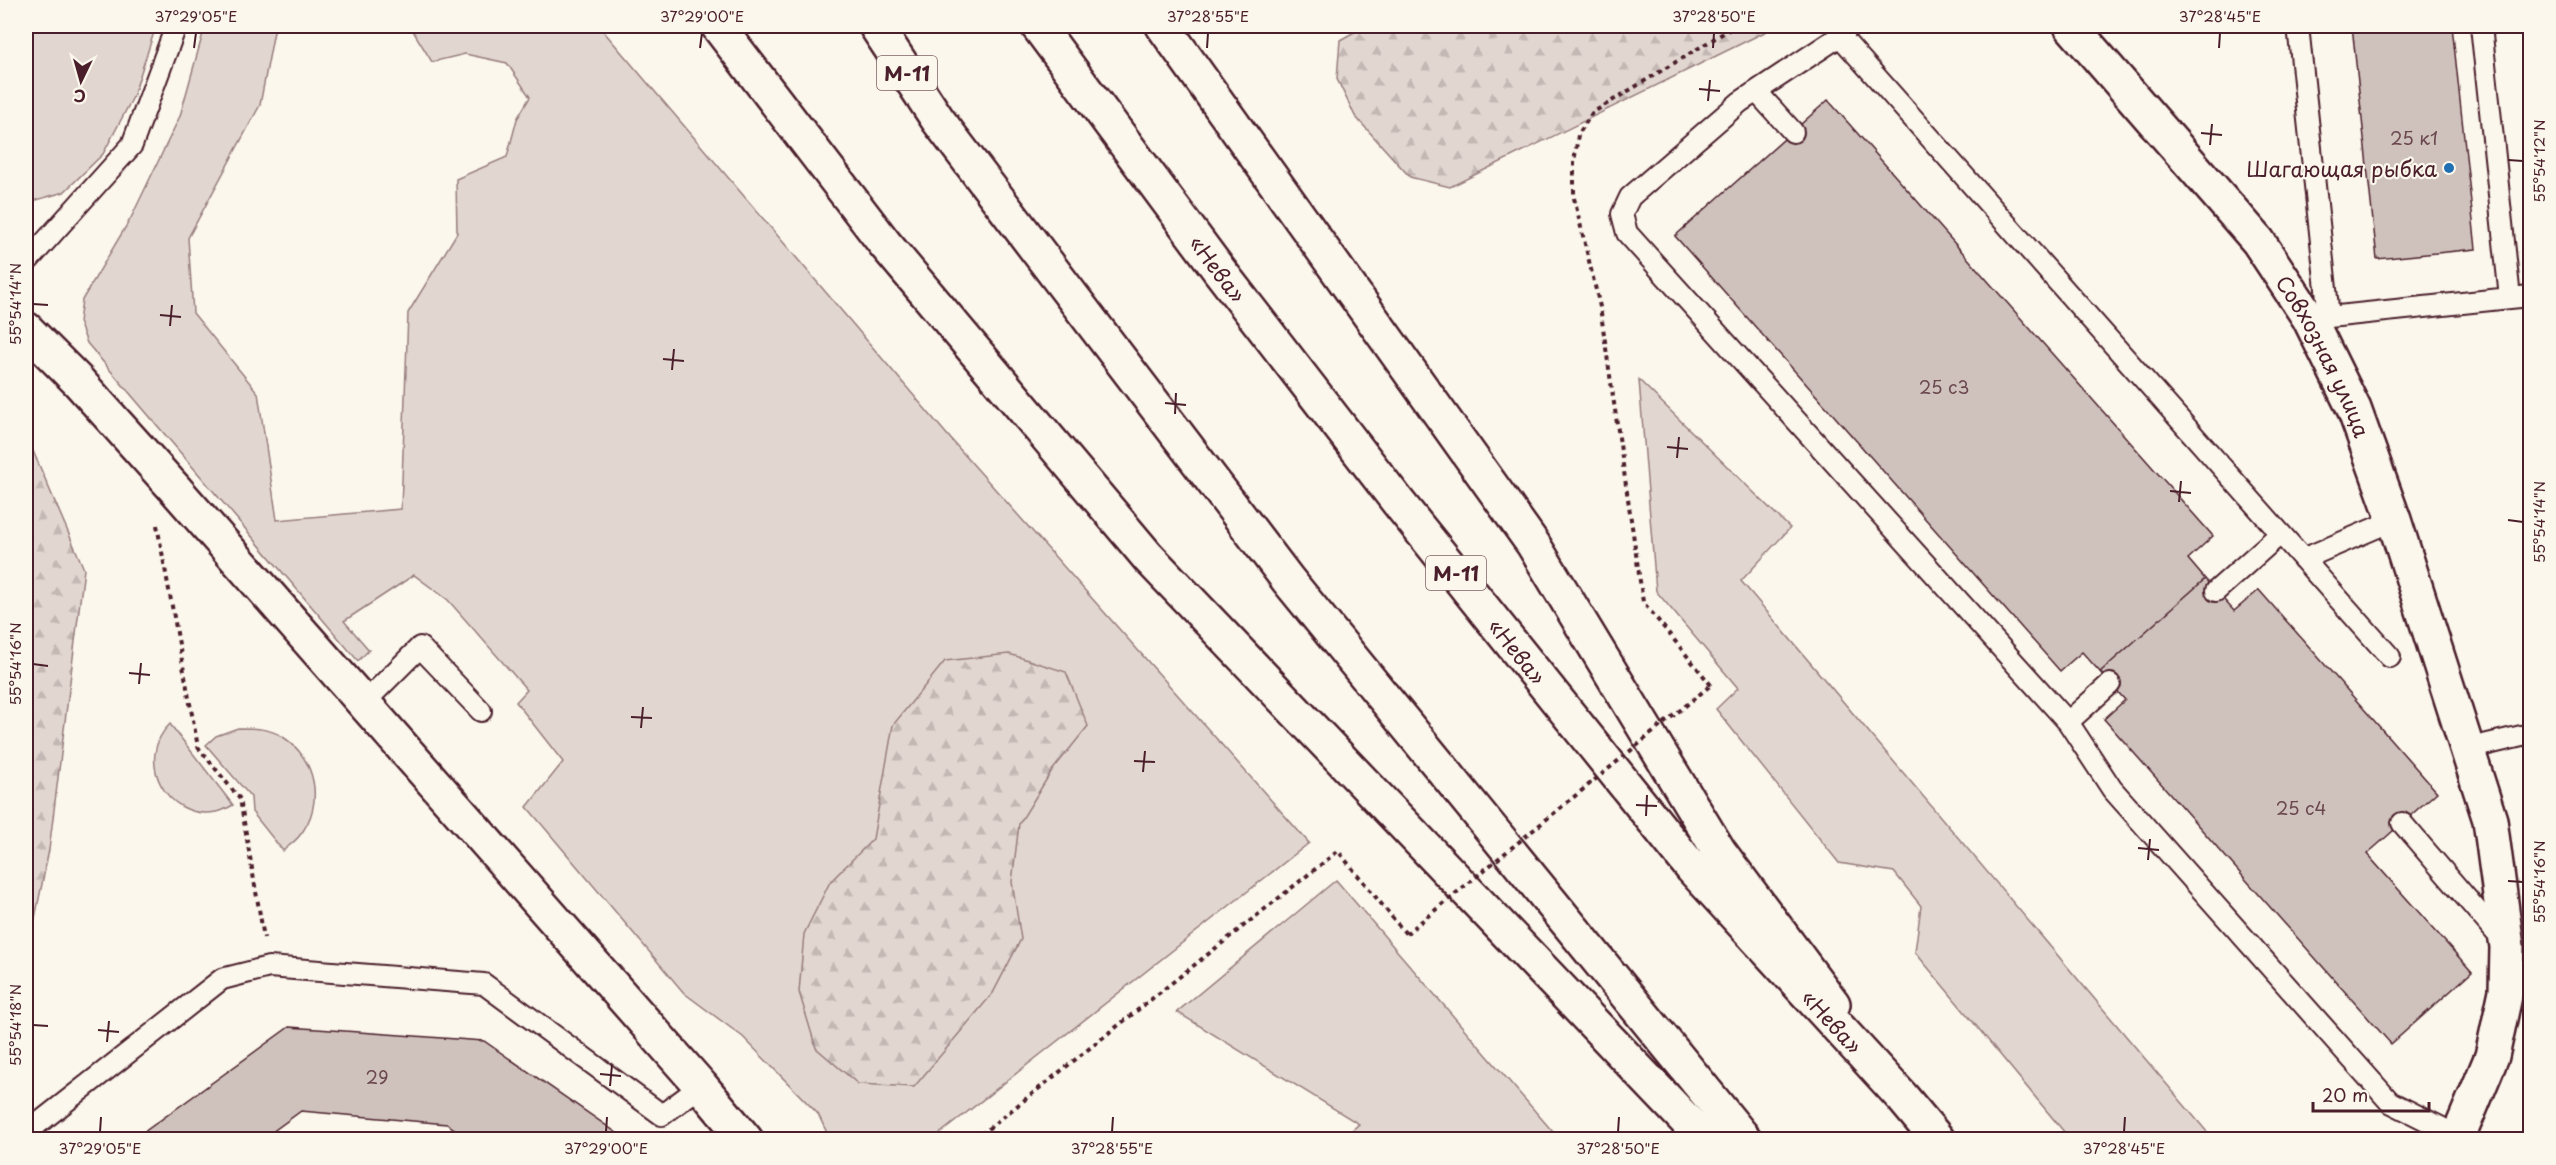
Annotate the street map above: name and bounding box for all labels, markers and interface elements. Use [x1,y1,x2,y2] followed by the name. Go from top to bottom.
[155,4,237,27] text: 37°29'05"E
[660,4,744,27] text: 37°29'00"E
[1167,4,1249,27] text: 37°28'55"E
[1672,4,1756,27] text: 37°28'50"E
[2179,4,2261,27] text: 37°28'45"E
[51,51,111,111] north arrow
[877,56,937,90] road number: М-11
[73,84,87,109] text: С
[2527,119,2550,203] text: 55°54'12"N
[2390,124,2438,151] house number: 25 к1
[2246,152,2437,184] place label: Шагающая рыбка
[2442,161,2456,175] marker: Шагающая рыбка
[1182,228,1254,309] street label: «Нева»
[3,263,26,345] text: 55°54'14"N
[2269,268,2379,442] street label: Совхозная улица
[1919,373,1969,400] house number: 25 с3
[2527,481,2550,563] text: 55°54'14"N
[1426,556,1486,590] road number: М-11
[1481,611,1554,691] street label: «Нева»
[3,622,26,706] text: 55°54'16"N
[2276,794,2326,821] house number: 25 с4
[2527,840,2550,924] text: 55°54'16"N
[1795,982,1870,1060] street label: «Нева»
[3,984,26,1066] text: 55°54'18"N
[366,1063,388,1090] house number: 29
[2313,1075,2428,1113] scale bar
[2322,1081,2368,1108] text: 20 m
[59,1136,141,1159] text: 37°29'05"E
[564,1136,648,1159] text: 37°29'00"E
[1071,1136,1153,1159] text: 37°28'55"E
[1576,1136,1660,1159] text: 37°28'50"E
[2083,1136,2165,1159] text: 37°28'45"E

